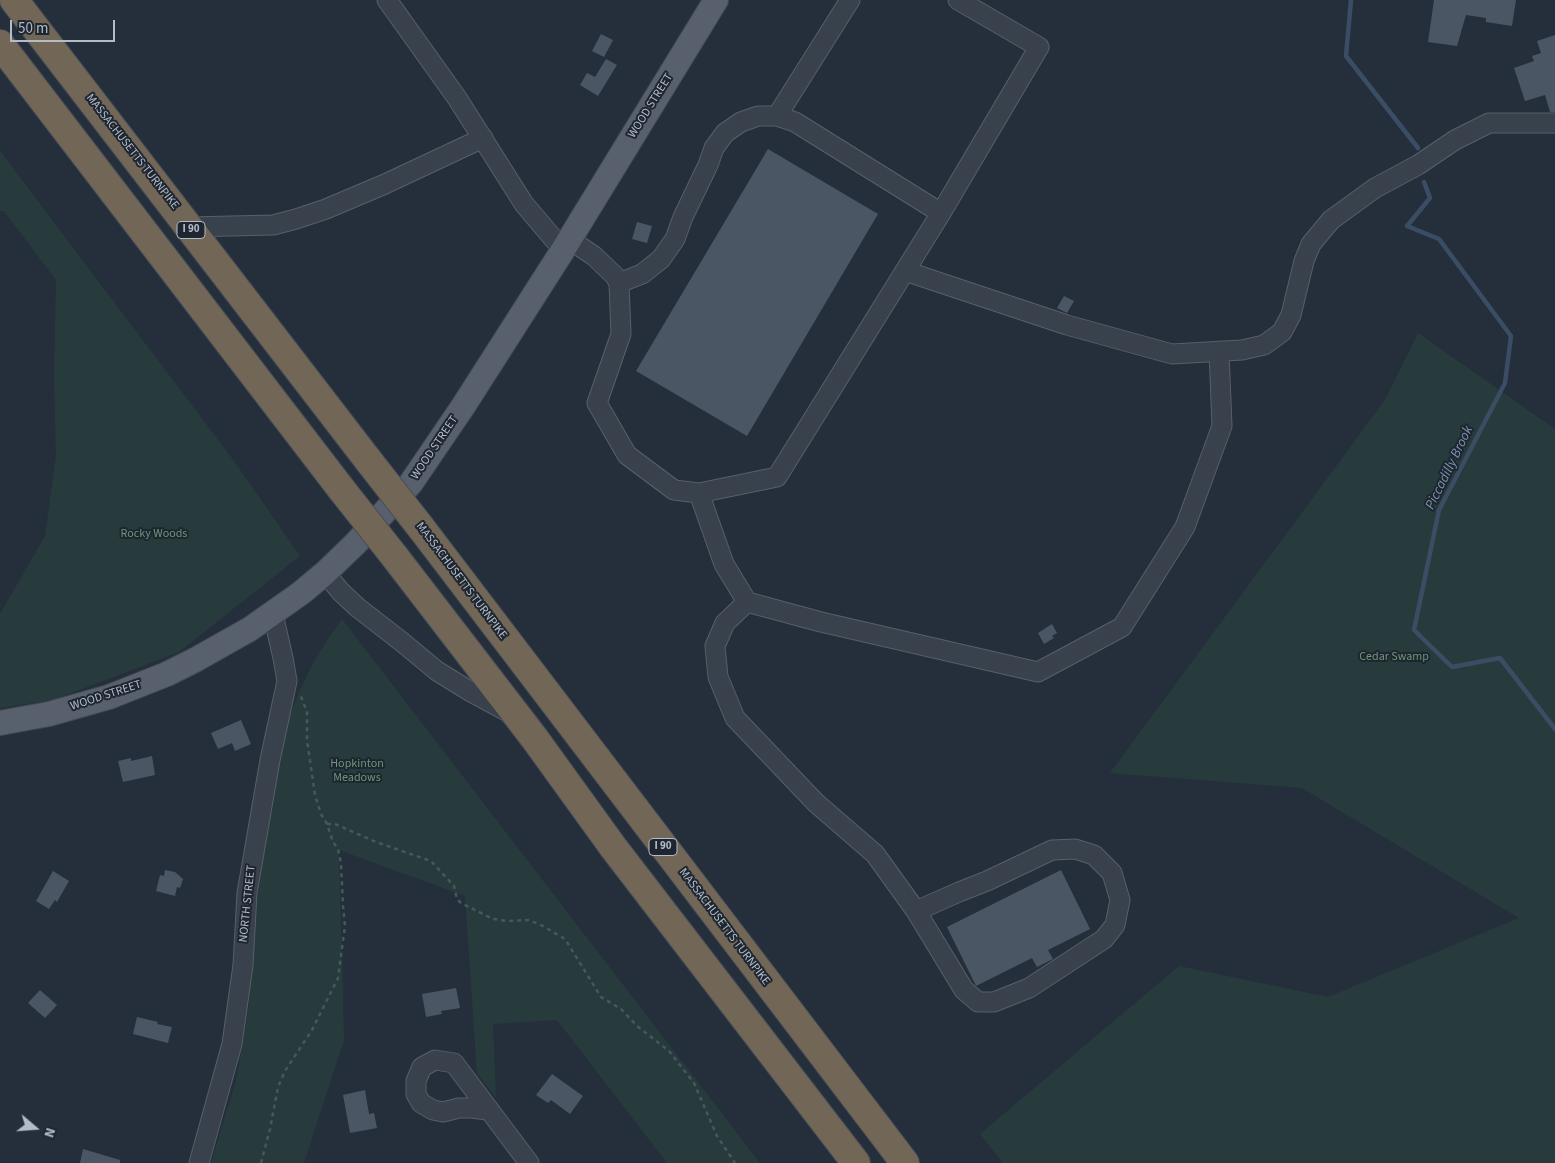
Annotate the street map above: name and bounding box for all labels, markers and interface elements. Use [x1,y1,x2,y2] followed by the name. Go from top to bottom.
[12,10,118,42] scale bar
[18,18,48,39] text: 50 m
[625,71,677,141] street label: WOOD STREET
[82,91,182,213] street label: MASSACHUSETTS TURNPIKE
[177,222,205,238] road number: I 90
[408,413,462,483] street label: WOOD STREET
[1423,423,1477,513] water label: Piccadilly Brook
[412,520,510,642] street label: MASSACHUSETTS TURNPIKE
[121,527,187,541] park label: Rocky Woods
[1359,650,1429,664] park label: Cedar Swamp
[69,678,143,714] street label: WOOD STREET
[330,757,384,785] park label: Hopkinton Meadows
[649,839,677,856] road number: I 90
[237,865,259,943] street label: NORTH STREET
[675,866,773,988] street label: MASSACHUSETTS TURNPIKE
[10,1103,60,1153] north arrow
[38,1125,60,1140] text: N

